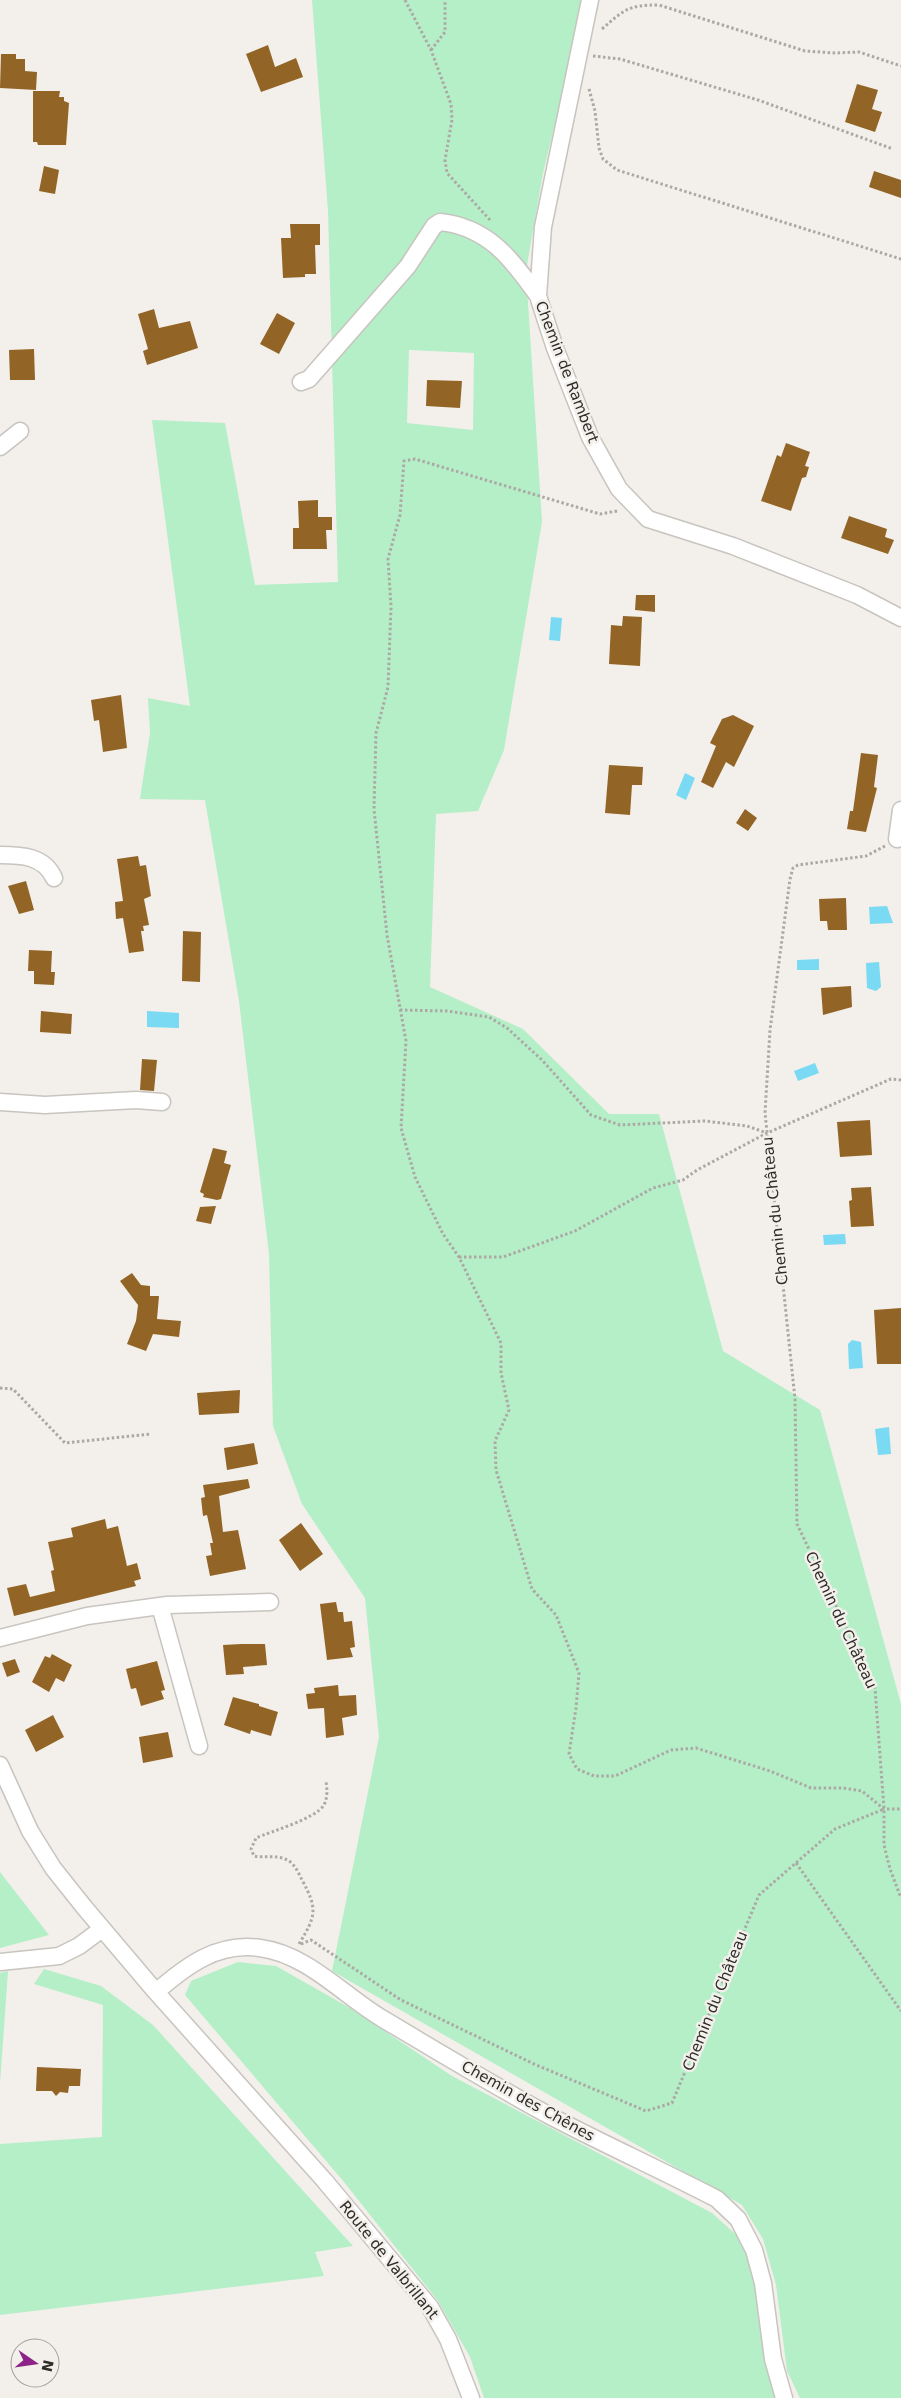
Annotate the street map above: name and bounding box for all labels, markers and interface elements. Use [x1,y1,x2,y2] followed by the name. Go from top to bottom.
[532,299,602,446] street label: Chemin de Rambert
[758,1136,792,1286] street label: Chemin du Château
[801,1549,881,1691] street label: Chemin du Château
[679,1929,751,2073] street label: Chemin du Château
[458,2057,598,2145] street label: Chemin des Chênes
[336,2197,442,2323] street label: Route de Valbrillant
[10,2338,60,2388] north arrow
[39,2358,57,2373] text: N

